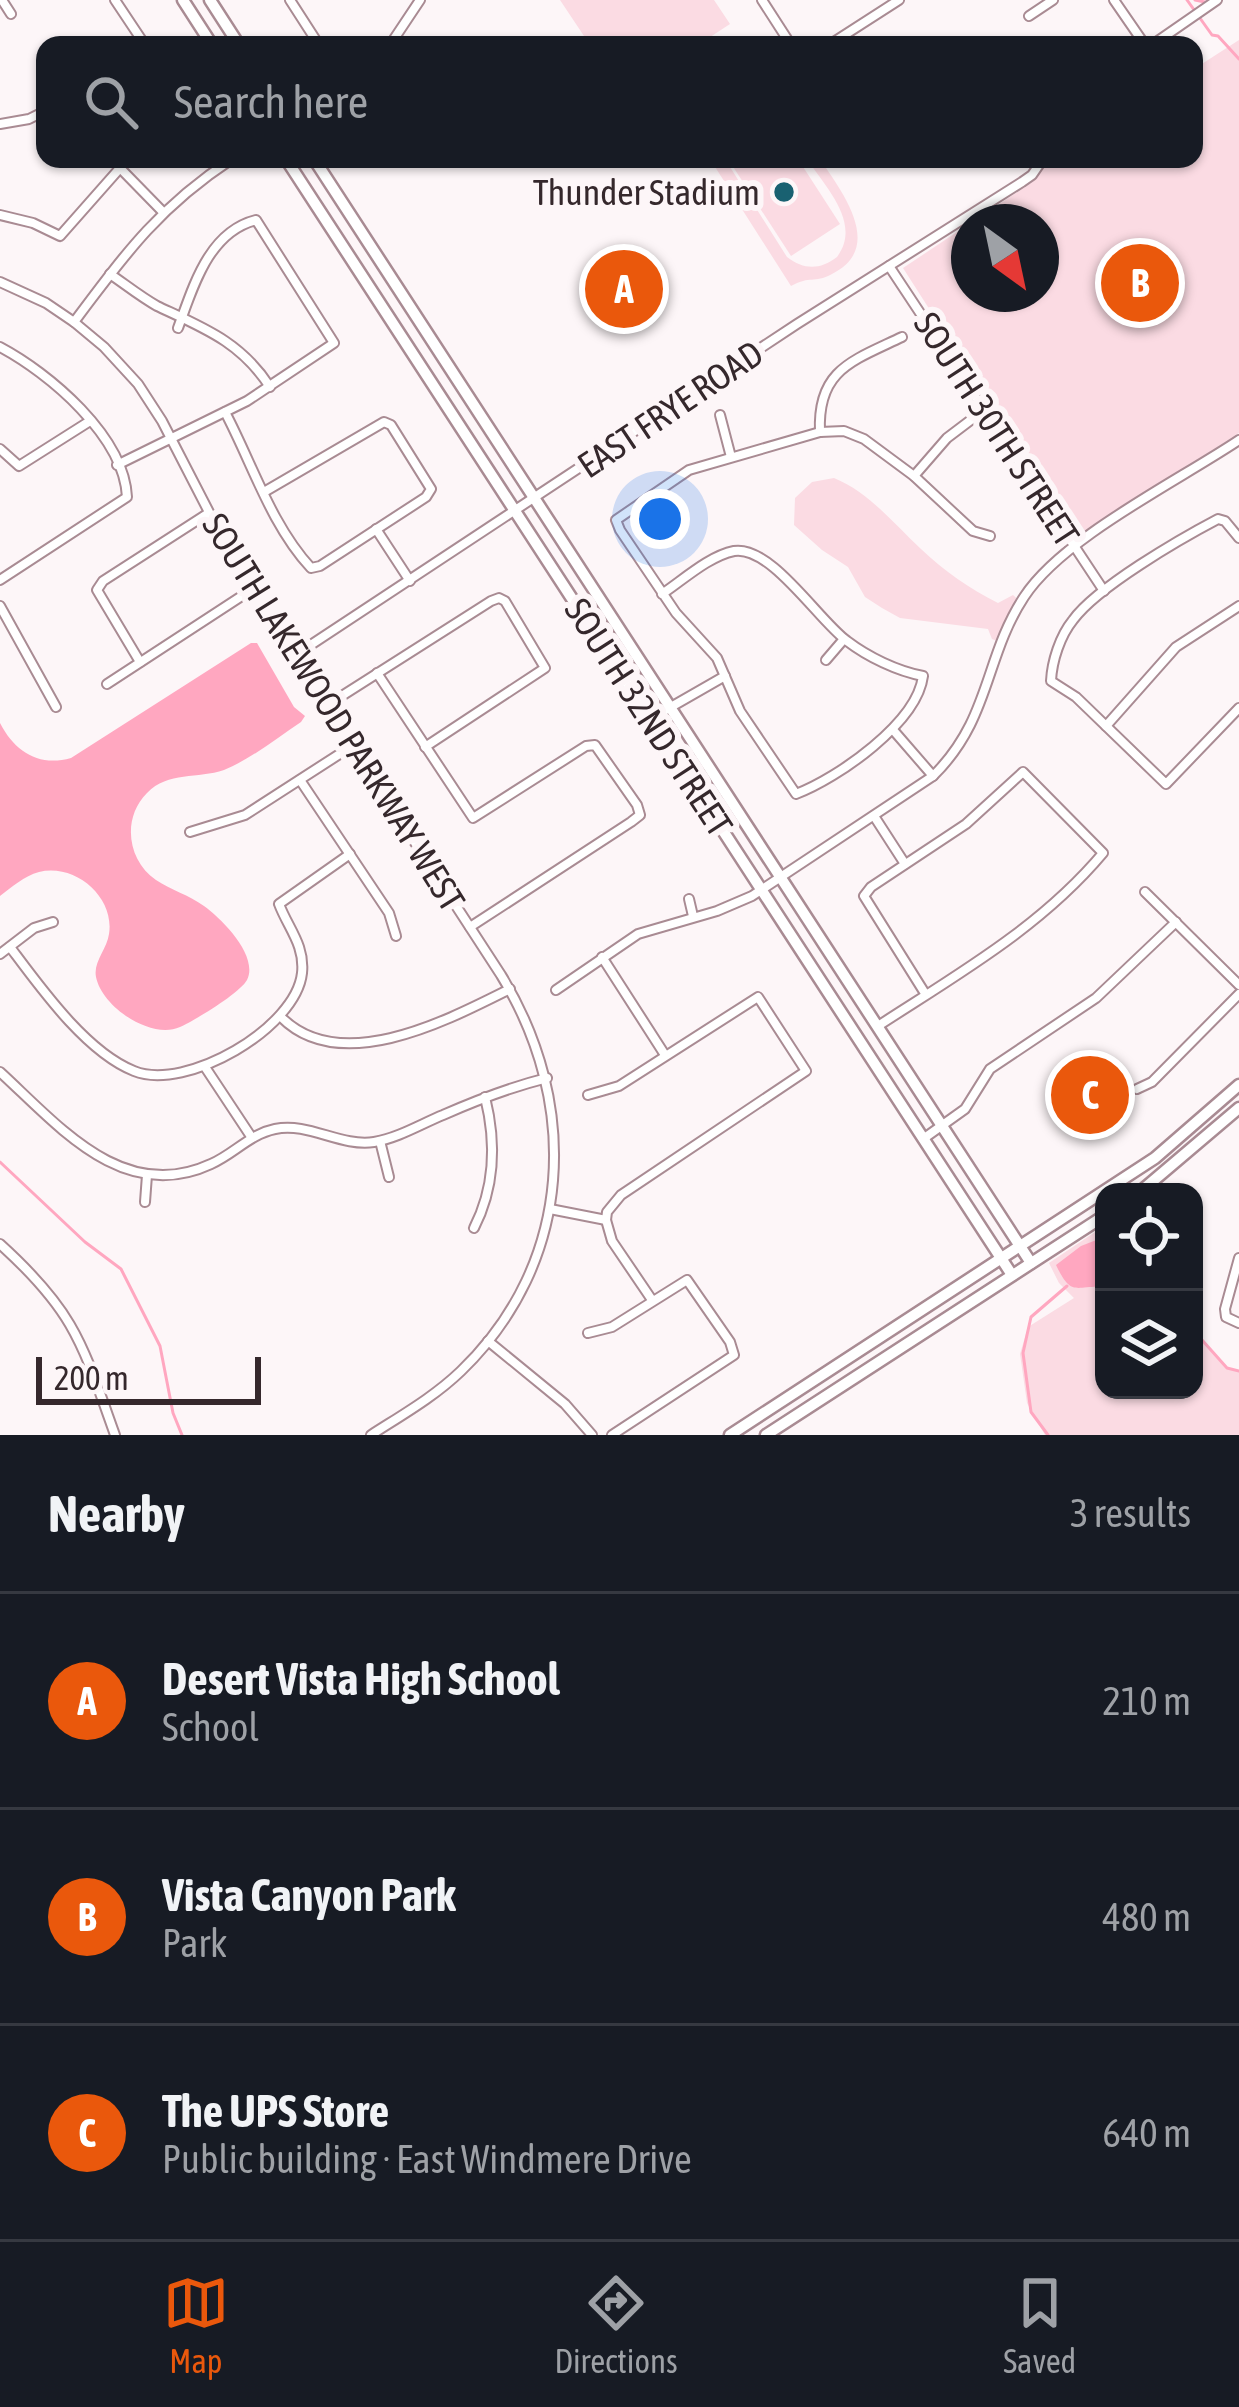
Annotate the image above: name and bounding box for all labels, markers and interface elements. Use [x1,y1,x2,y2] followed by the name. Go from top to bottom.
[36,36,1203,168] search box
[78,69,144,135] icon: search
[174,76,368,128] text: Search here
[533,171,760,213] place label: Thunder Stadium
[771,179,797,205] marker: Thunder Stadium
[951,204,1059,312] north arrow
[1101,238,1179,328] pin: B
[585,244,663,334] pin: A
[906,304,1088,554] street label: SOUTH 30TH STREET
[570,332,770,486] street label: EAST FRYE ROAD
[630,489,690,549] your location
[194,506,474,919] street label: SOUTH LAKEWOOD PARKWAY WEST
[557,590,741,844] street label: SOUTH 32ND STREET
[1051,1050,1129,1140] pin: C
[1095,1183,1203,1399] map controls
[1095,1183,1203,1291] button: locate
[1095,1291,1203,1399] button: layers
[36,1351,261,1404] scale bar
[54,1359,129,1397] text: 200 m
[48,1484,185,1543] text: Nearby
[1070,1491,1191,1535] text: 3 results
[162,1653,560,1705] text: Desert Vista High School
[77,1679,97,1723] text: A
[1103,1679,1191,1723] text: 210 m
[162,1705,259,1749] text: School
[162,1869,456,1921] text: Vista Canyon Park
[78,1895,96,1939] text: B
[1103,1895,1191,1939] text: 480 m
[162,1921,227,1965] text: Park
[162,2085,389,2137] text: The UPS Store
[78,2111,96,2155] text: C
[1103,2111,1191,2155] text: 640 m
[162,2137,692,2181] text: Public building · East Windmere Drive
[163,2270,229,2380] tab: Map
[554,2270,678,2380] tab: Directions
[1003,2270,1076,2380] tab: Saved

